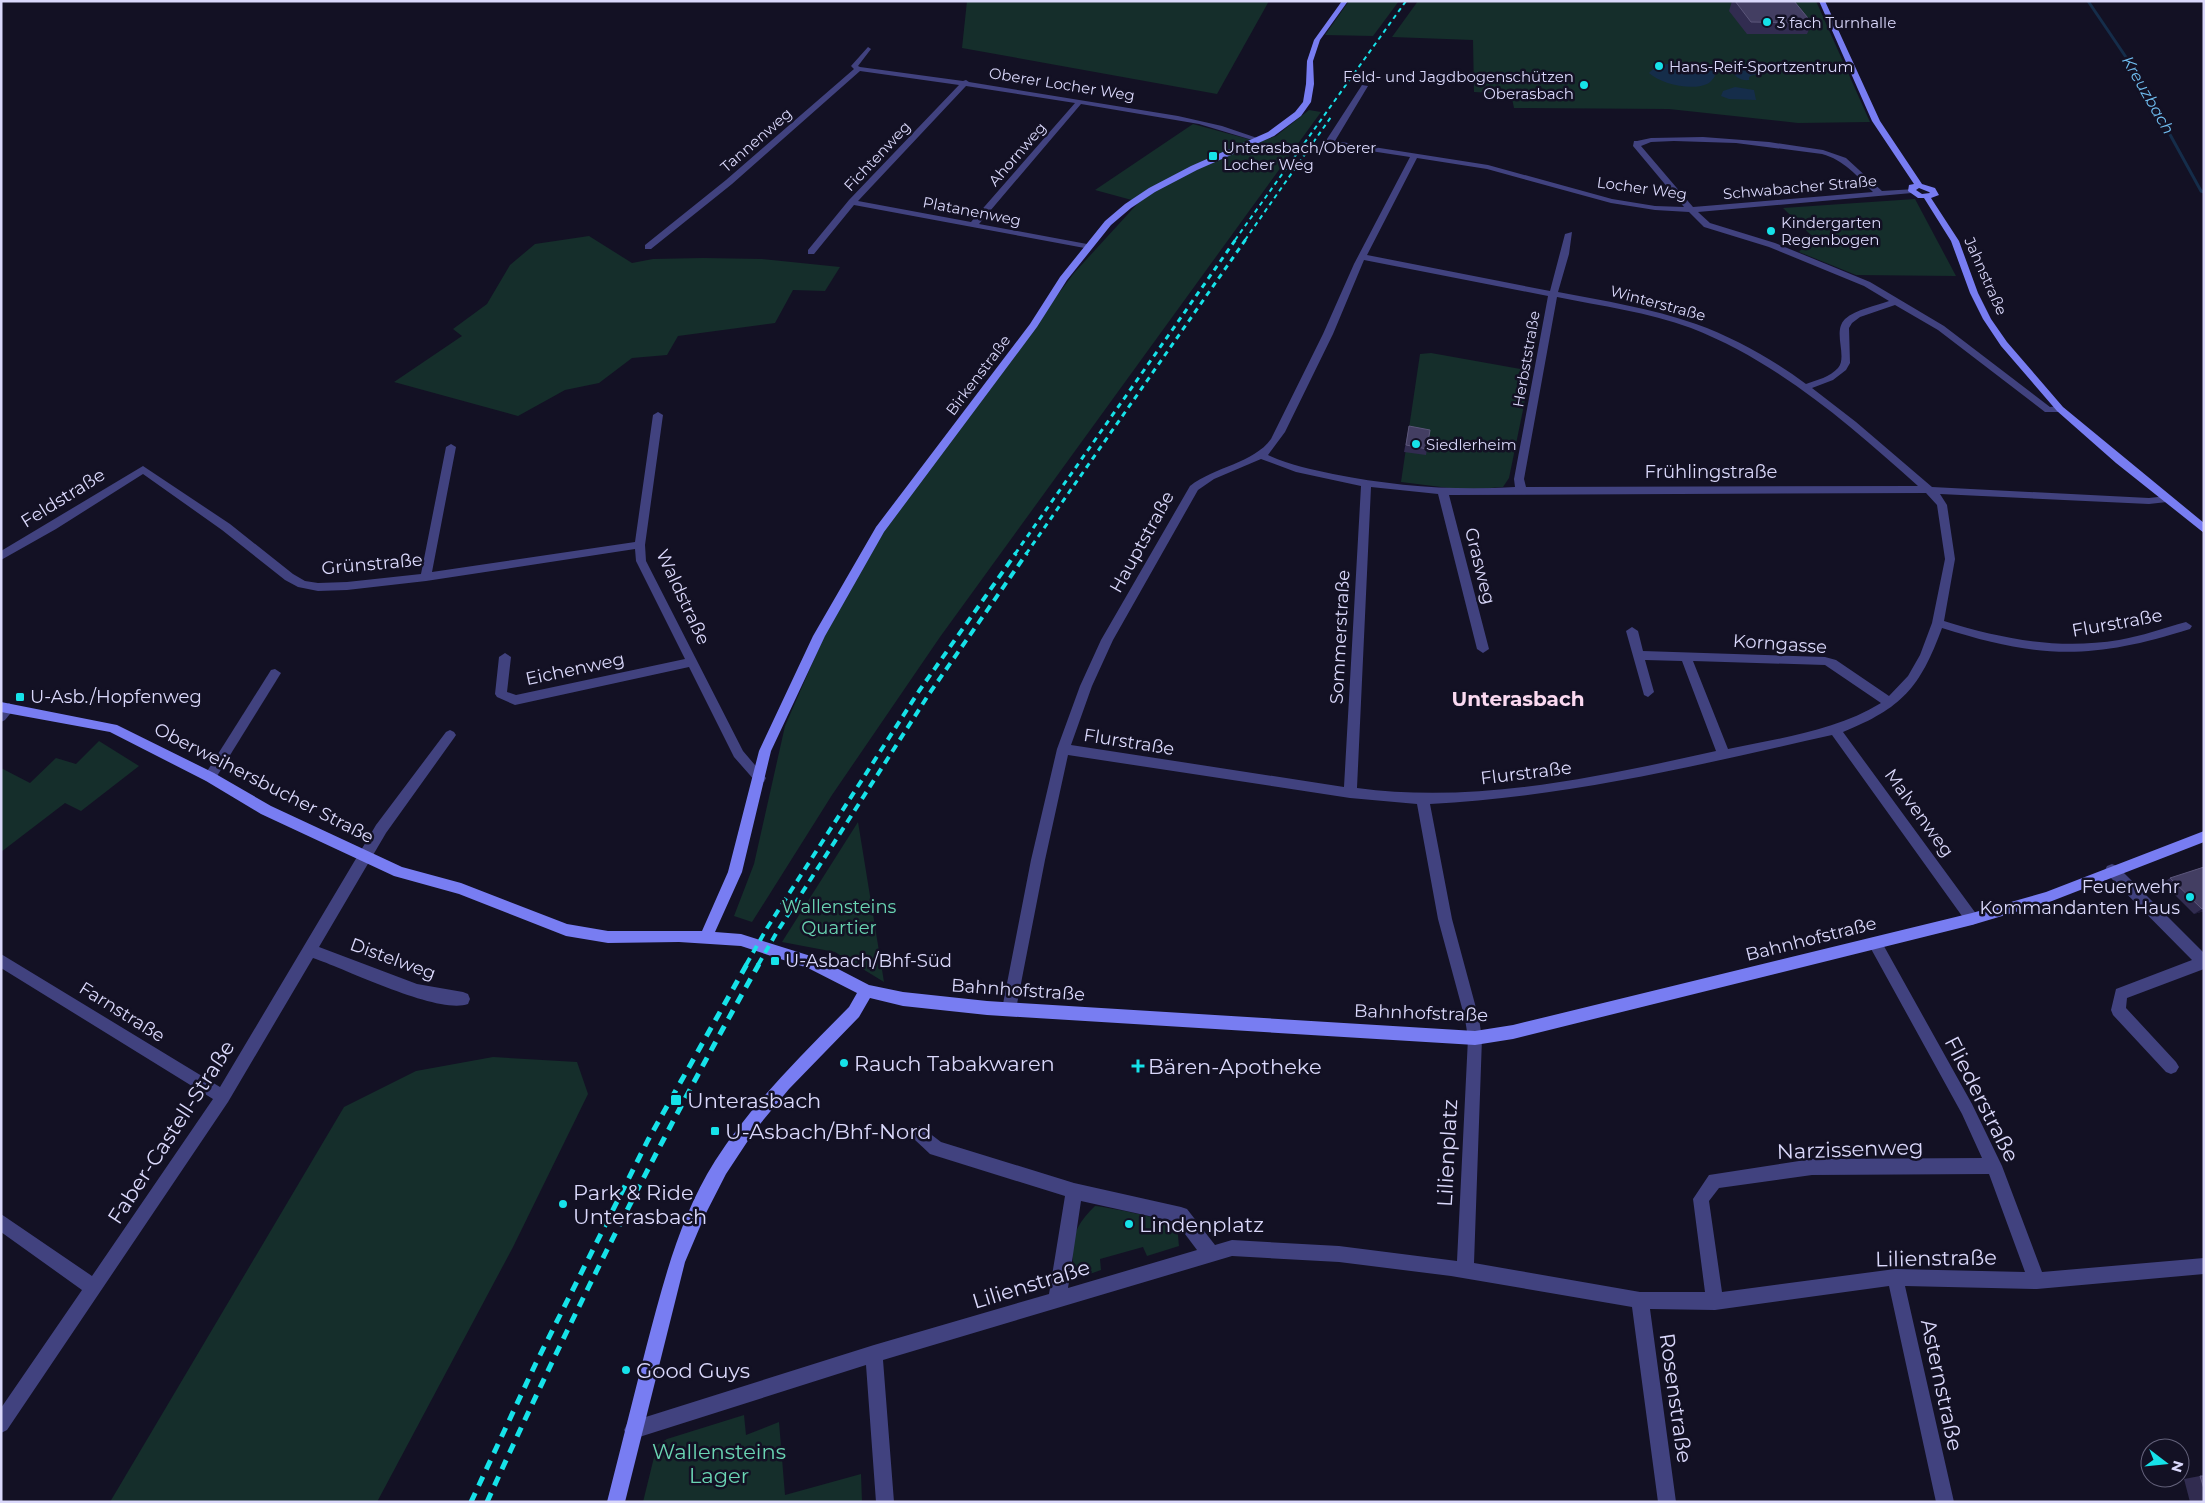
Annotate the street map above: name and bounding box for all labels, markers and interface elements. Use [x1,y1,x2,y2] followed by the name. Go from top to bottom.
[1777,13,1896,32] place label: 3 fach Turnhalle
[1761,16,1773,28] marker: 3 fach Turnhalle
[2118,52,2178,138] water label: Kreuzbach
[1669,57,1854,76] place label: Hans-Reif-Sportzentrum
[1653,60,1665,72] marker: Hans-Reif-Sportzentrum
[988,63,1136,105] street label: Oberer Locher Weg
[1343,67,1574,103] place label: Feld- und Jagdbogenschützen Oberasbach
[1578,79,1590,91] marker: Feld- und Jagdbogenschützen Oberasbach
[716,104,796,176] street label: Tannenweg
[840,117,914,195] street label: Fichtenweg
[984,118,1050,190] street label: Ahornweg
[1223,138,1376,174] place label: Unterasbach/Oberer Locher Weg
[1207,150,1219,162] marker: Unterasbach/Oberer Locher Weg
[1722,171,1878,203] street label: Schwabacher Straße
[1596,172,1688,204] street label: Locher Weg
[921,192,1023,230] street label: Platanenweg
[1781,213,1881,249] place label: Kindergarten Regenbogen
[1765,225,1777,237] marker: Kindergarten Regenbogen
[1960,233,2012,318] street label: Jahnstraße
[1608,281,1708,325] street label: Winterstraße
[1508,309,1544,409] street label: Herbststraße
[942,331,1014,419] street label: Birkenstraße
[1426,435,1517,454] place label: Siedlerheim
[1410,438,1422,450] marker: Siedlerheim
[1645,461,1778,483] street label: Frühlingstraße
[17,463,109,533] street label: Feldstraße
[1105,487,1179,597] street label: Hauptstraße
[1460,525,1500,607] street label: Grasweg
[651,546,715,648] street label: Waldstraße
[320,549,424,579] street label: Grünstraße
[1325,569,1355,705] street label: Sommerstraße
[2070,604,2164,642] street label: Flurstraße
[1732,630,1828,658] street label: Korngasse
[523,648,627,690] street label: Eichenweg
[30,686,202,708] place label: U-Asb./Hopfenweg
[1452,687,1584,711] district label: Unterasbach
[14,691,26,703] marker: U-Asb./Hopfenweg
[150,718,378,848] street label: Oberweihersbucher Straße
[1082,724,1176,760] street label: Flurstraße
[1479,756,1573,790] street label: Flurstraße
[1880,765,1958,861] street label: Malvenweg
[1980,876,2180,919] place label: Feuerwehr Kommandanten Haus
[2184,891,2196,903] marker: Feuerwehr Kommandanten Haus
[782,896,897,939] park label: Wallensteins Quartier
[1743,912,1879,966] street label: Bahnhofstraße
[347,933,439,985] street label: Distelweg
[785,950,952,972] place label: U-Asbach/Bhf-Süd
[769,955,781,967] marker: U-Asbach/Bhf-Süd
[950,974,1086,1006] street label: Bahnhofstraße
[75,977,169,1047] street label: Farnstraße
[1354,1000,1489,1026] street label: Bahnhofstraße
[1940,1032,2024,1166] street label: Fliederstraße
[102,1036,240,1228] street label: Faber-Castell-Straße
[854,1051,1055,1076] place label: Rauch Tabakwaren
[1148,1054,1322,1079] place label: Bären-Apotheke
[838,1057,850,1069] marker: Rauch Tabakwaren
[1132,1060,1144,1072] marker: Bären-Apotheke
[687,1088,821,1113] place label: Unterasbach
[669,1093,683,1107] marker: Unterasbach
[1432,1099,1462,1207] street label: Lilienplatz
[725,1119,932,1144] place label: U-Asbach/Bhf-Nord
[709,1125,721,1137] marker: U-Asbach/Bhf-Nord
[1776,1134,1924,1164] street label: Narzissenweg
[573,1180,707,1229] place label: Park & Ride Unterasbach
[557,1198,569,1210] marker: Park & Ride Unterasbach
[1139,1212,1264,1237] place label: Lindenplatz
[1123,1218,1135,1230] marker: Lindenplatz
[1875,1244,1997,1272] street label: Lilienstraße
[969,1254,1093,1314] street label: Lilienstraße
[1916,1317,1968,1453] street label: Asternstraße
[1655,1331,1697,1465] street label: Rosenstraße
[636,1358,750,1383] place label: Good Guys
[620,1364,632,1376] marker: Good Guys
[2140,1438,2190,1488] north arrow
[652,1439,786,1488] park label: Wallensteins Lager
[2167,1459,2188,1475] text: N

